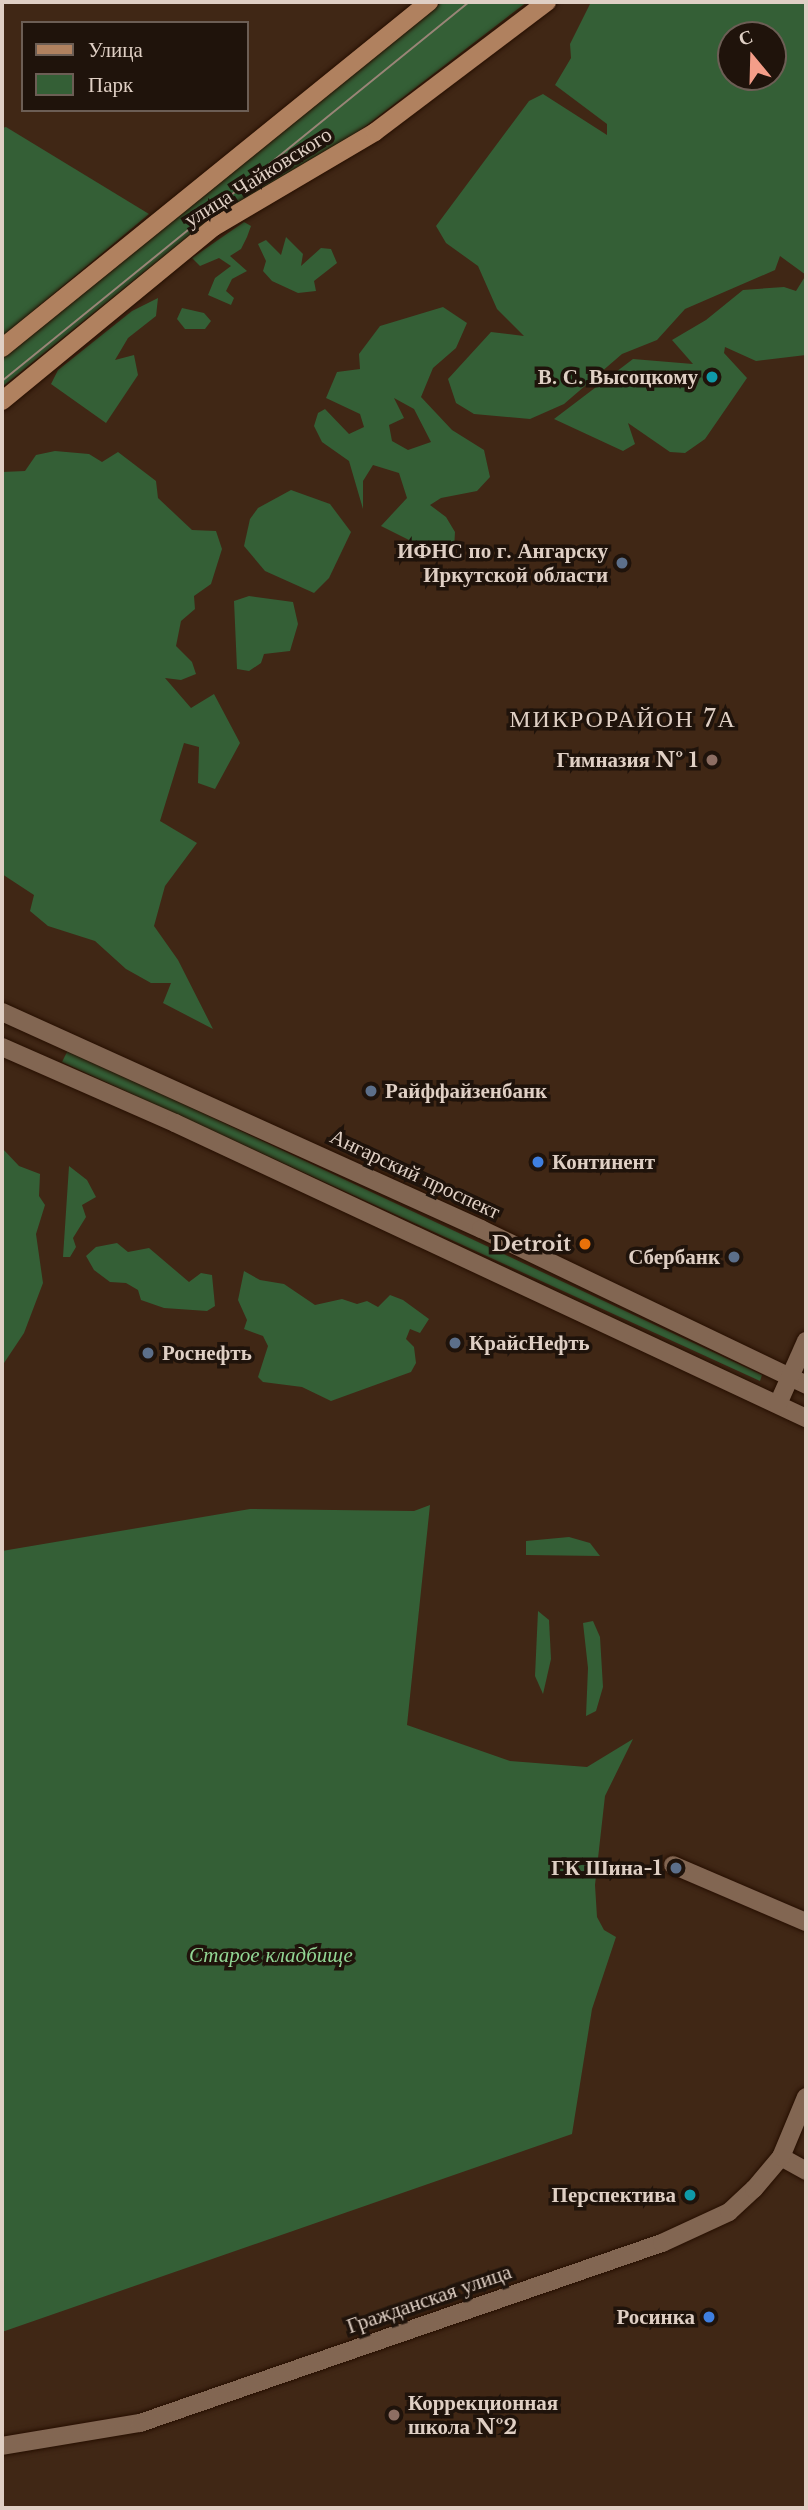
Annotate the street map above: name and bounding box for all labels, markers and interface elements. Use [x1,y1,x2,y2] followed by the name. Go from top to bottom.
[21,21,248,112] legend
[717,21,787,91] north arrow
[735,24,756,51] text: С
[88,37,143,63] text: Улица
[88,72,133,98] text: Парк
[180,122,336,232] street label: улица Чайковского
[538,364,698,390] place label: В. С. Высоцкому
[704,369,720,385] marker: В. С. Высоцкому
[397,538,608,588] place label: ИФНС по г. Ангарску Иркутской области
[614,555,630,571] marker: ИФНС по г. Ангарску Иркутской области
[511,705,735,733] district label: МИКРОРАЙОН 7А
[556,747,698,773] place label: Гимназия № 1
[704,752,720,768] marker: Гимназия № 1
[385,1078,547,1104] place label: Райффайзенбанк
[363,1083,379,1099] marker: Райффайзенбанк
[326,1124,504,1224] street label: Ангарский проспект
[552,1149,655,1175] place label: Континент
[530,1154,546,1170] marker: Континент
[492,1231,571,1257] place label: Detroit
[577,1236,593,1252] marker: Detroit
[628,1244,720,1270] place label: Сбербанк
[726,1249,742,1265] marker: Сбербанк
[469,1330,590,1356] place label: КрайсНефть
[447,1335,463,1351] marker: КрайсНефть
[162,1340,252,1366] place label: Роснефть
[140,1345,156,1361] marker: Роснефть
[551,1855,662,1881] place label: ГК Шина-1
[668,1860,684,1876] marker: ГК Шина-1
[189,1942,353,1968] park label: Старое кладбище
[552,2182,676,2208] place label: Перспектива
[682,2187,698,2203] marker: Перспектива
[343,2259,515,2339] street label: Гражданская улица
[616,2304,695,2330] place label: Росинка
[701,2309,717,2325] marker: Росинка
[408,2390,558,2440] place label: Коррекционная школа №2
[386,2407,402,2423] marker: Коррекционная школа №2

